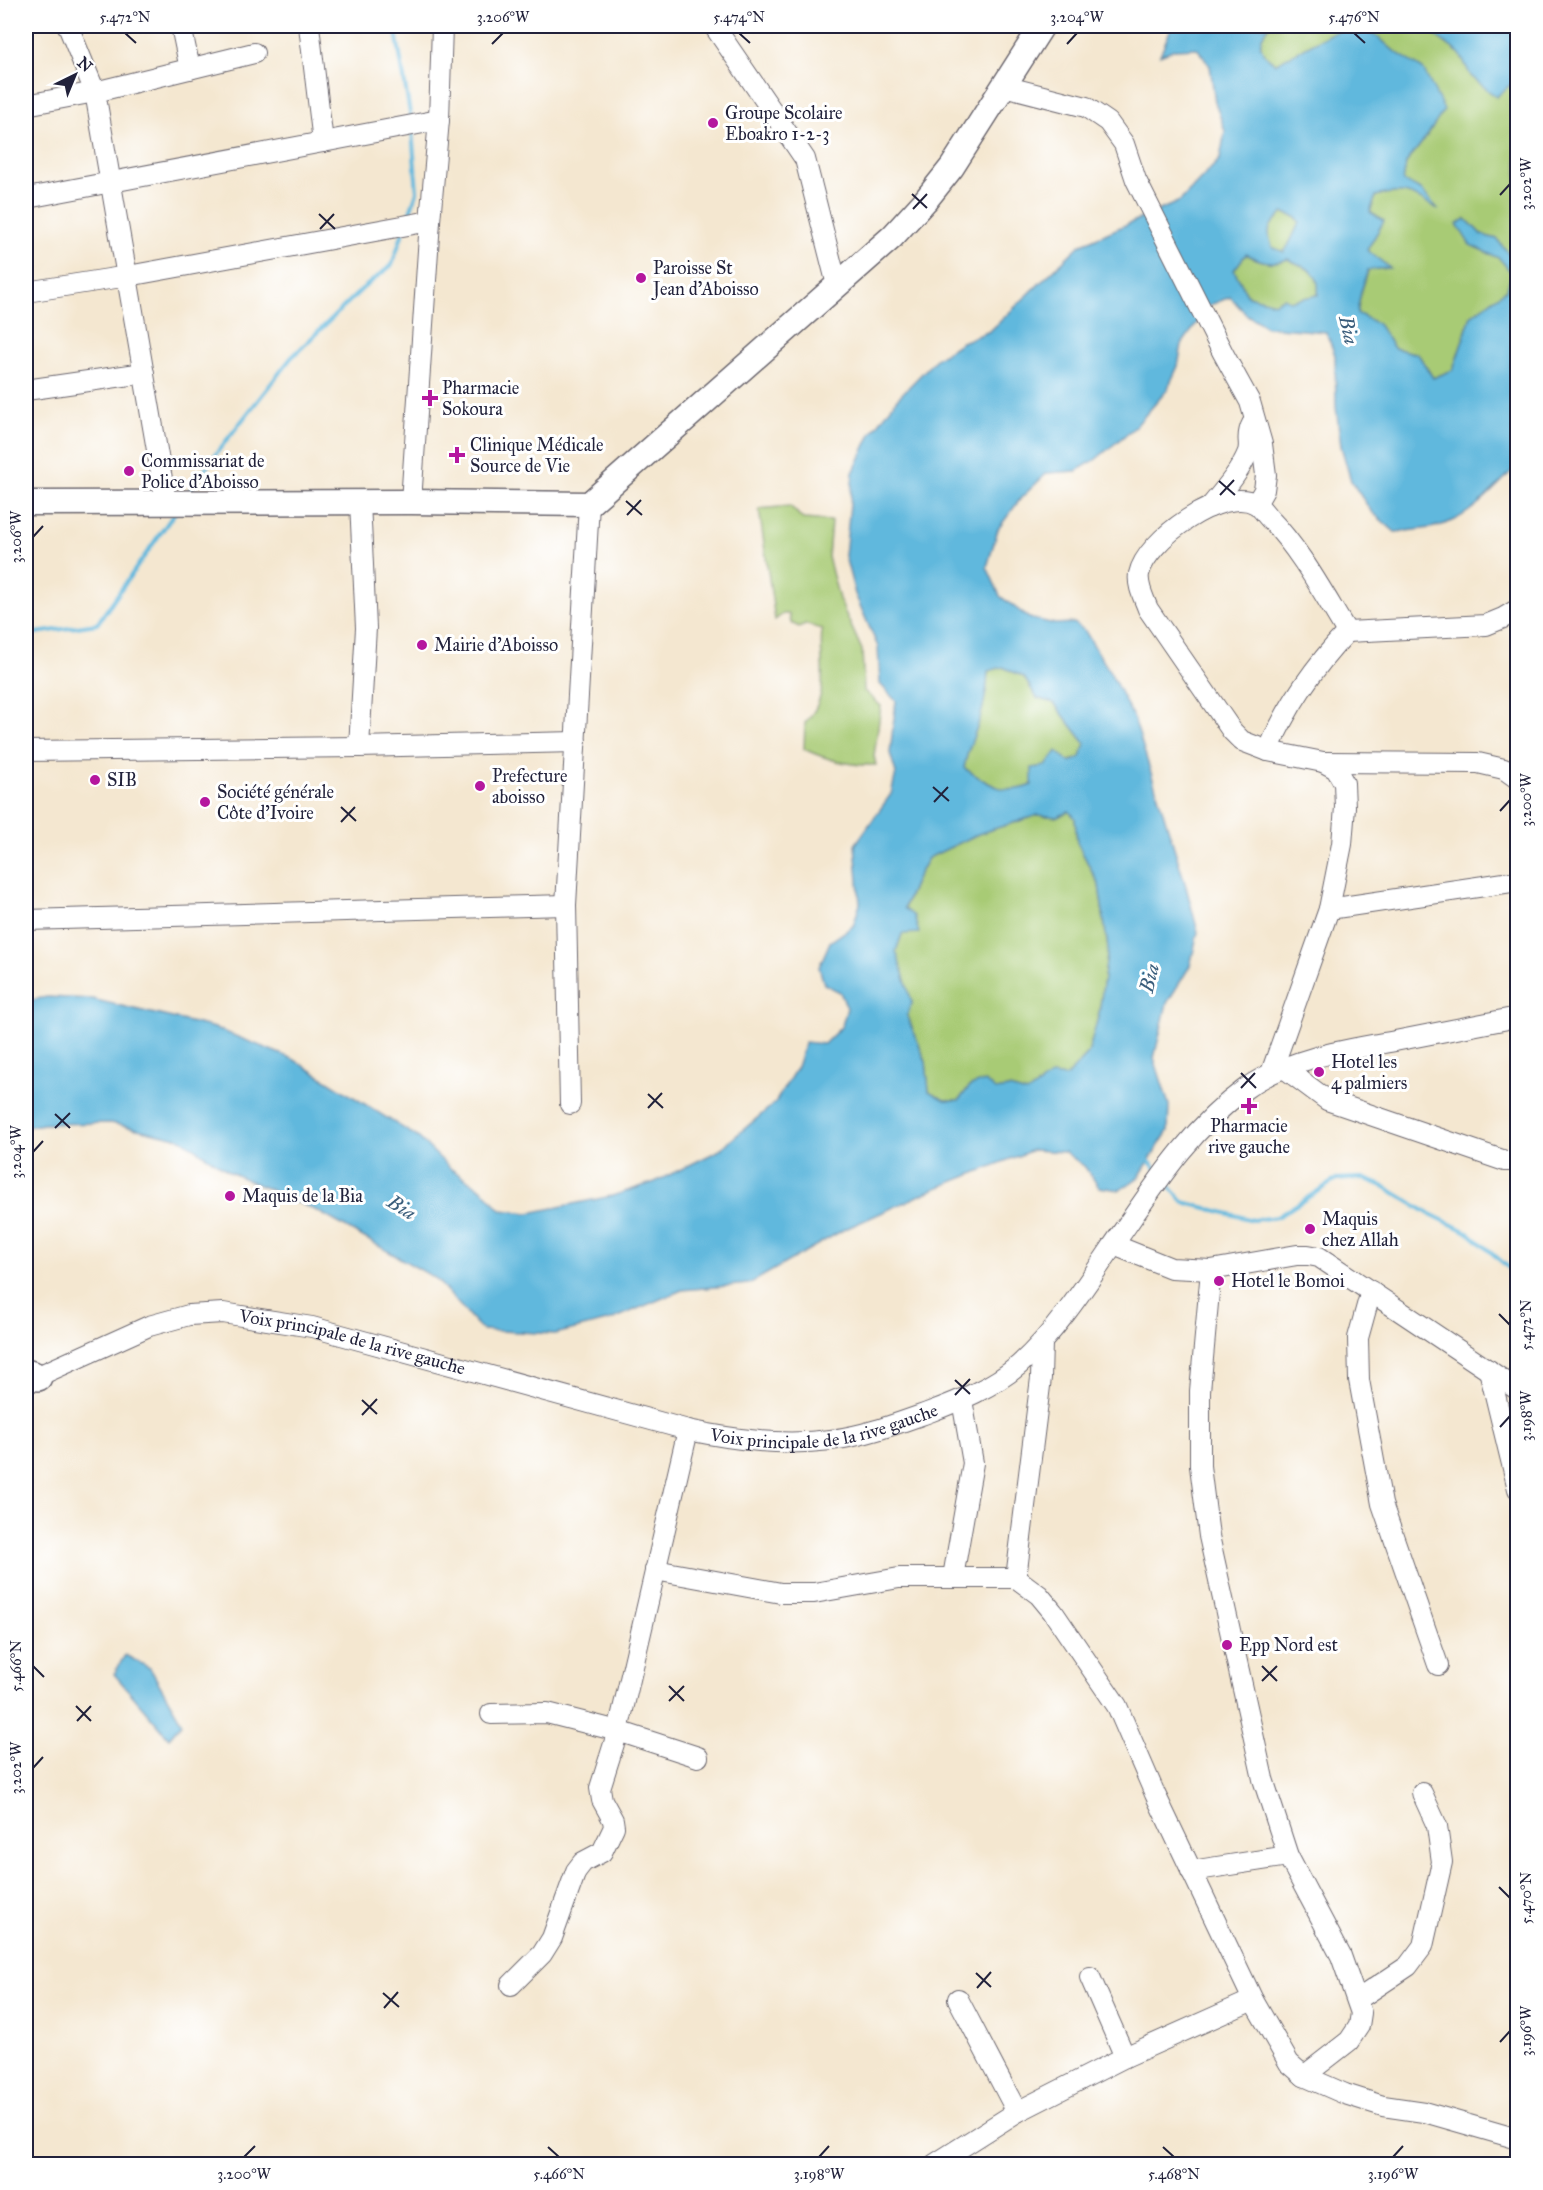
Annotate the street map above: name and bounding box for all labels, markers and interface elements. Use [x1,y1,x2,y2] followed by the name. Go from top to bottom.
[99,8,151,26] text: 5.472°N
[477,8,530,26] text: 3.206°W
[713,8,765,26] text: 5.474°N
[1050,8,1104,26] text: 3.204°W
[1328,8,1380,26] text: 5.476°N
[45,45,105,105] north arrow
[73,53,97,76] text: N
[725,102,843,145] place label: Groupe Scolaire Eboakro 1-2-3
[706,116,720,130] marker: Groupe Scolaire Eboakro 1-2-3
[1517,157,1535,210] text: 3.202°W
[651,257,759,301] place label: Paroisse St Jean d'Aboisso
[634,271,648,285] marker: Paroisse St Jean d'Aboisso
[1334,312,1364,347] water label: Bia
[442,377,519,420] place label: Pharmacie Sokoura
[423,391,437,405] marker: Pharmacie Sokoura
[470,434,604,477] place label: Clinique Médicale Source de Vie
[448,446,466,464] marker: Clinique Médicale Source de Vie
[141,450,264,493] place label: Commissariat de Police d'Aboisso
[122,464,136,478] marker: Commissariat de Police d'Aboisso
[7,510,25,563] text: 3.206°W
[434,634,558,656] place label: Mairie d'Aboisso
[415,638,429,652] marker: Mairie d'Aboisso
[492,765,567,808] place label: Prefecture aboisso
[107,769,137,791] place label: SIB
[1517,772,1535,827] text: 3.200°W
[88,773,102,787] marker: SIB
[473,779,487,793] marker: Prefecture aboisso
[217,781,334,824] place label: Société générale Côte d’Ivoire
[198,795,212,809] marker: Société générale Côte d’Ivoire
[1134,961,1164,996] water label: Bia
[1331,1051,1407,1094] place label: Hotel les 4 palmiers
[1312,1065,1326,1079] marker: Hotel les 4 palmiers
[1242,1099,1256,1113] marker: Pharmacie rive gauche
[1208,1115,1290,1159] place label: Pharmacie rive gauche
[7,1125,25,1179] text: 3.204°W
[242,1185,363,1208] place label: Maquis de la Bia
[223,1189,237,1203] marker: Maquis de la Bia
[383,1189,421,1225] water label: Bia
[1322,1208,1399,1251] place label: Maquis chez Allah
[1303,1222,1317,1236] marker: Maquis chez Allah
[1231,1270,1345,1292] place label: Hotel le Bomoi
[1212,1274,1226,1288] marker: Hotel le Bomoi
[1517,1299,1535,1351] text: 5.472°N
[237,1305,468,1379] street label: Voix principale de la rive gauche
[1517,1390,1535,1441] text: 3.198°W
[708,1399,941,1453] street label: Voix principale de la rive gauche
[1239,1634,1339,1656] place label: Epp Nord est
[1220,1638,1234,1652] marker: Epp Nord est
[7,1640,25,1692] text: 5.466°N
[7,1741,25,1794] text: 3.202°W
[1517,1872,1535,1924] text: 5.470°N
[1517,2005,1535,2056] text: 3.196°W
[217,2165,272,2183] text: 3.200°W
[533,2165,585,2183] text: 5.466°N
[794,2165,845,2183] text: 3.198°W
[1148,2165,1200,2183] text: 5.468°N
[1368,2165,1419,2183] text: 3.196°W

